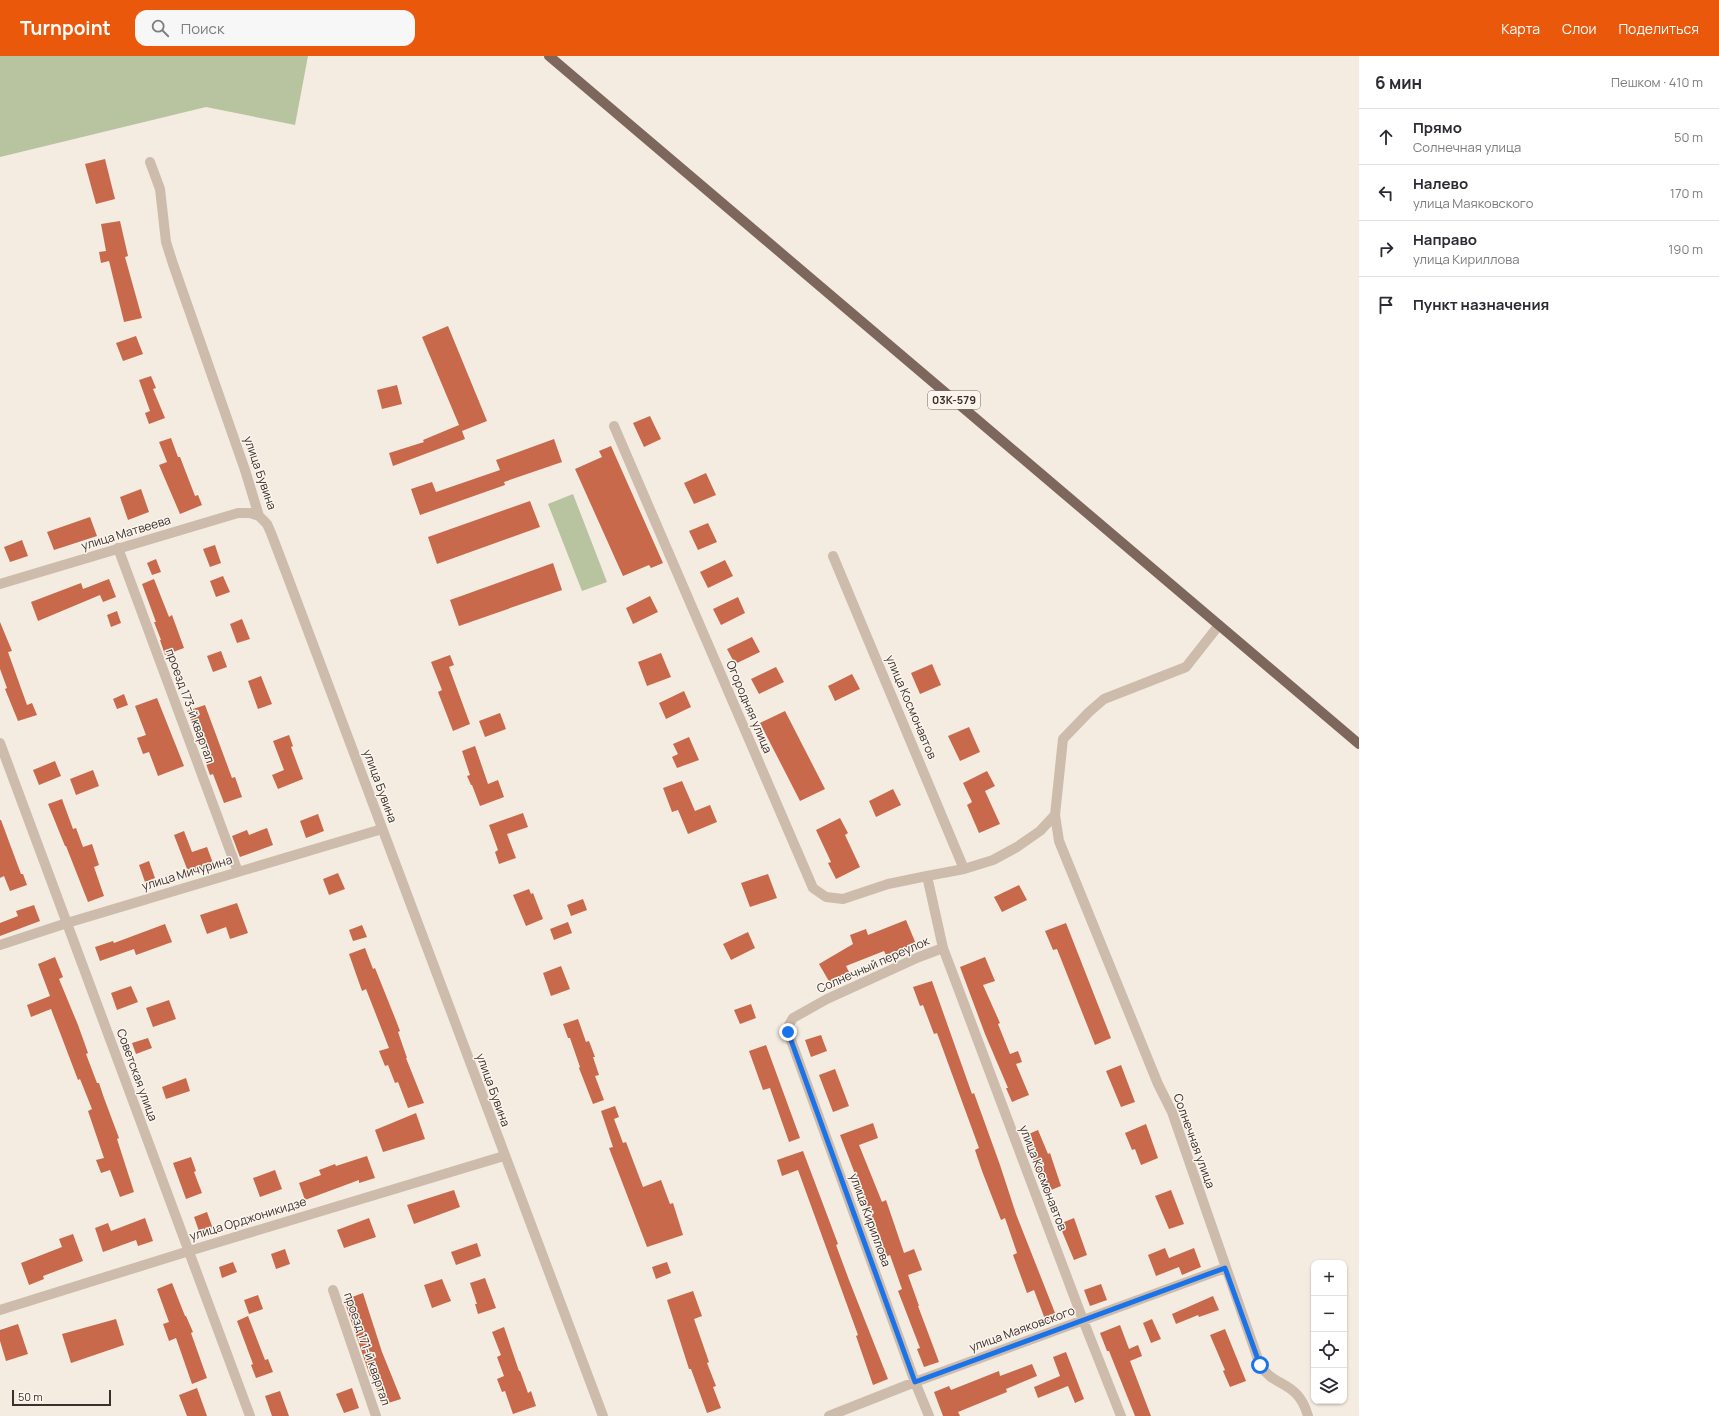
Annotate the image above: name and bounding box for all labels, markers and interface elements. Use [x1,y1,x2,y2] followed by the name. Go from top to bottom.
[135,10,415,46] search box
[20,15,111,41] text: Turnpoint
[149,17,171,39] icon: search
[181,18,224,39] text: Поиск
[1501,19,1540,38] text: Карта
[1562,19,1596,38] text: Слои
[1618,19,1699,38] text: Поделиться
[1375,71,1422,94] text: 6 мин
[1611,73,1703,91] text: Пешком · 410 m
[1413,117,1462,138] text: Прямо
[1375,126,1397,148] icon: ahead
[1674,128,1703,146] text: 50 m
[1413,138,1521,156] text: Солнечная улица
[1413,173,1468,194] text: Налево
[1375,182,1397,204] icon: left
[1670,184,1703,202] text: 170 m
[1413,194,1533,212] text: улица Маяковского
[1413,229,1477,250] text: Направо
[1375,238,1397,260] icon: right
[1668,240,1703,258] text: 190 m
[1413,250,1519,268] text: улица Кириллова
[1375,294,1397,316] icon: arrive
[1413,294,1549,315] text: Пункт назначения
[928,391,980,409] road number: 03К-579
[240,434,281,512] street label: улица Бувина
[79,511,173,554] street label: улица Матвеева
[162,646,219,765] street label: проезд 173-й квартал
[882,652,941,762] street label: улица Космонавтов
[722,658,777,756] street label: Огородняя улица
[359,747,402,825] street label: улица Бувина
[140,851,234,894] street label: улица Мичурина
[814,932,933,997] street label: Солнечный переулок
[779,1023,797,1041] route end
[113,1026,162,1123] street label: Советская улица
[472,1051,515,1129] street label: улица Бувина
[1169,1091,1220,1191] street label: Солнечная улица
[1016,1123,1072,1234] street label: улица Космонавтов
[846,1171,895,1269] street label: улица Кириллова
[187,1193,308,1244] street label: улица Орджоникидзе
[1311,1260,1347,1404] map controls
[1311,1260,1347,1296] button: +
[340,1290,395,1408] street label: проезд 171-й квартал
[1311,1296,1347,1332] button: −
[967,1302,1077,1356] street label: улица Маяковского
[1311,1332,1347,1368] button: locate
[1251,1356,1269,1374] route start
[1311,1368,1347,1404] button: layers
[12,1388,111,1407] scale bar
[18,1389,43,1404] text: 50 m

